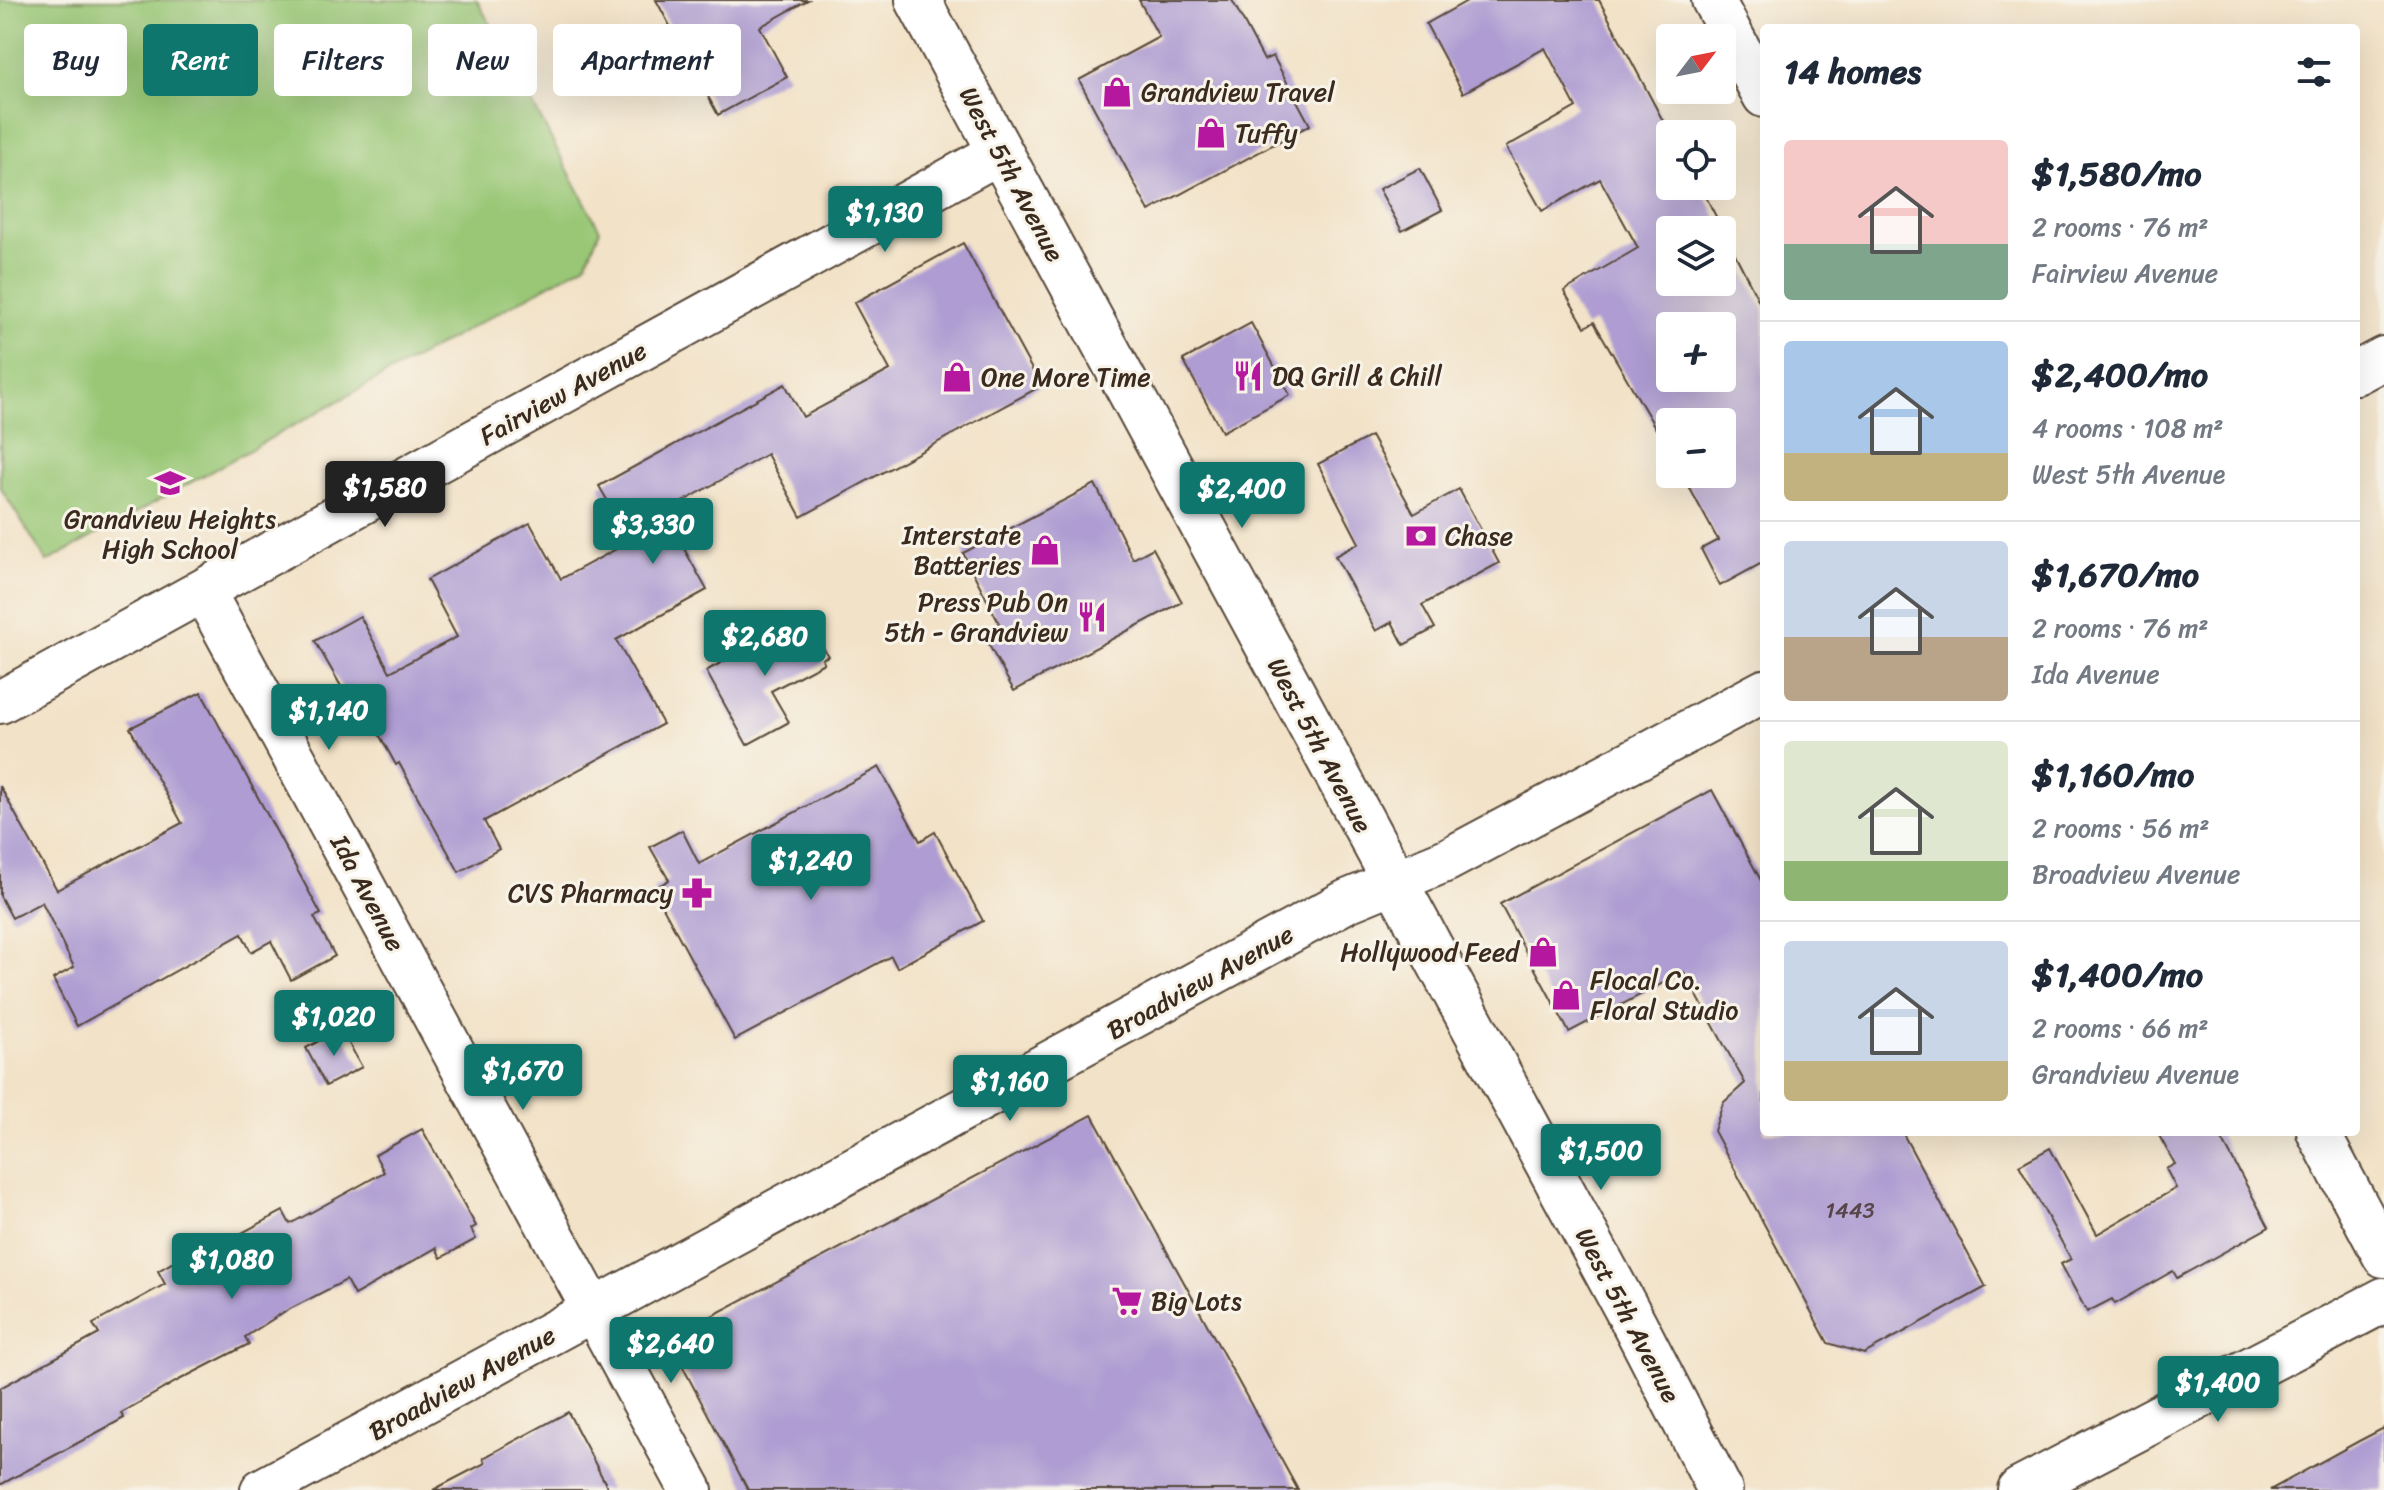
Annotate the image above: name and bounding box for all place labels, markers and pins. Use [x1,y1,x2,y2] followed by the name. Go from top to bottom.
[1141,69,1335,115] place label: Grandview Travel
[1100,75,1134,109] shop icon: Grandview Travel
[1235,110,1298,156] place label: Tuffy
[1194,116,1228,150] shop icon: Tuffy
[820,186,950,254] pin: $1,130
[1272,353,1442,399] place label: DQ Grill & Chill
[981,354,1151,400] place label: One More Time
[1231,359,1265,393] restaurant icon: DQ Grill & Chill
[940,360,974,394] shop icon: One More Time
[320,461,450,529] pin: $1,580
[1177,462,1307,530] pin: $2,400
[153,466,187,500] school or university icon: Grandview Heights High School
[64,496,276,572] place label: Grandview Heights High School
[588,498,718,566] pin: $3,330
[901,512,1021,588] place label: Interstate Batteries
[1445,513,1513,559] place label: Chase
[1404,519,1438,553] bank icon: Chase
[1028,533,1062,567] shop icon: Interstate Batteries
[884,579,1069,655] place label: Press Pub On 5th - Grandview
[1075,600,1109,634] restaurant icon: Press Pub On 5th - Grandview
[700,610,830,678] pin: $2,680
[264,684,394,752] pin: $1,140
[746,834,876,902] pin: $1,240
[508,870,674,916] place label: CVS Pharmacy
[680,876,714,910] pharmacy icon: CVS Pharmacy
[1340,929,1521,975] place label: Hollywood Feed
[1526,935,1560,969] shop icon: Hollywood Feed
[1590,957,1738,1033] place label: Flocal Co. Floral Studio
[1549,978,1583,1012] shop icon: Flocal Co. Floral Studio
[269,990,399,1058] pin: $1,020
[458,1044,588,1112] pin: $1,670
[945,1055,1075,1123] pin: $1,160
[1536,1124,1666,1192] pin: $1,500
[167,1233,297,1301] pin: $1,080
[1151,1278,1242,1324] place label: Big Lots
[1110,1284,1144,1318] supermarket icon: Big Lots
[606,1317,736,1385] pin: $2,640
[2153,1356,2283,1424] pin: $1,400

